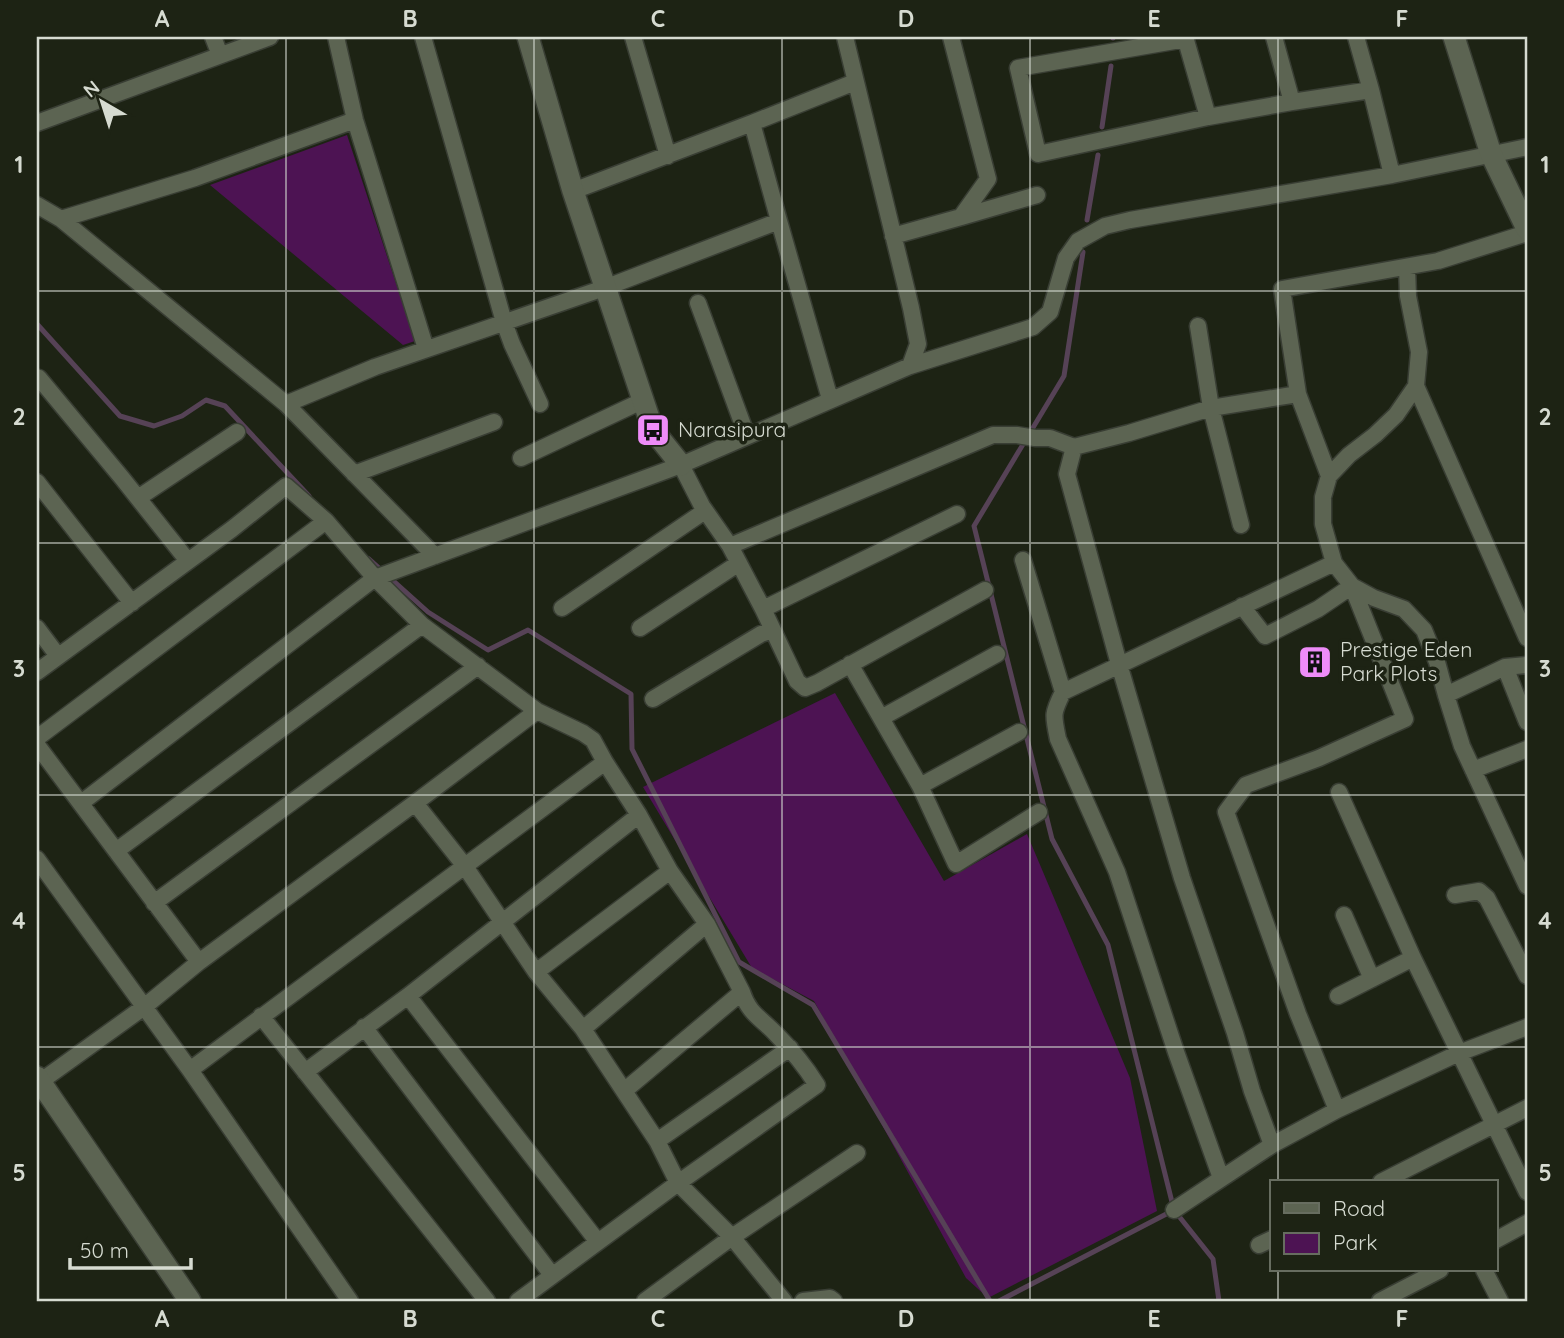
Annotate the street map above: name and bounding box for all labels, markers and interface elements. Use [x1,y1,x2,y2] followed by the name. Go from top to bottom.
[155,4,170,33] text: A
[402,4,418,33] text: B
[651,4,665,33] text: C
[898,4,914,33] text: D
[1147,4,1161,33] text: E
[1396,4,1408,33] text: F
[66,66,136,136] north arrow
[78,75,104,103] text: N
[15,150,23,179] text: 1
[1541,150,1549,179] text: 1
[12,402,26,431] text: 2
[1538,402,1552,431] text: 2
[634,411,672,449] bus stop icon: Narasipura
[678,416,786,442] place label: Narasipura
[1340,636,1472,686] place label: Prestige Eden Park Plots
[1296,643,1334,681] building icon: Prestige Eden Park Plots
[13,654,25,683] text: 3
[1539,654,1551,683] text: 3
[12,906,26,935] text: 4
[1538,906,1552,935] text: 4
[12,1158,26,1187] text: 5
[1538,1158,1552,1187] text: 5
[1270,1180,1498,1272] legend
[1333,1195,1385,1221] text: Road
[70,1226,191,1270] scale bar
[1333,1229,1377,1255] text: Park
[80,1237,129,1263] text: 50 m
[155,1304,170,1333] text: A
[402,1304,418,1333] text: B
[651,1304,665,1333] text: C
[898,1304,914,1333] text: D
[1147,1304,1161,1333] text: E
[1396,1304,1408,1333] text: F

